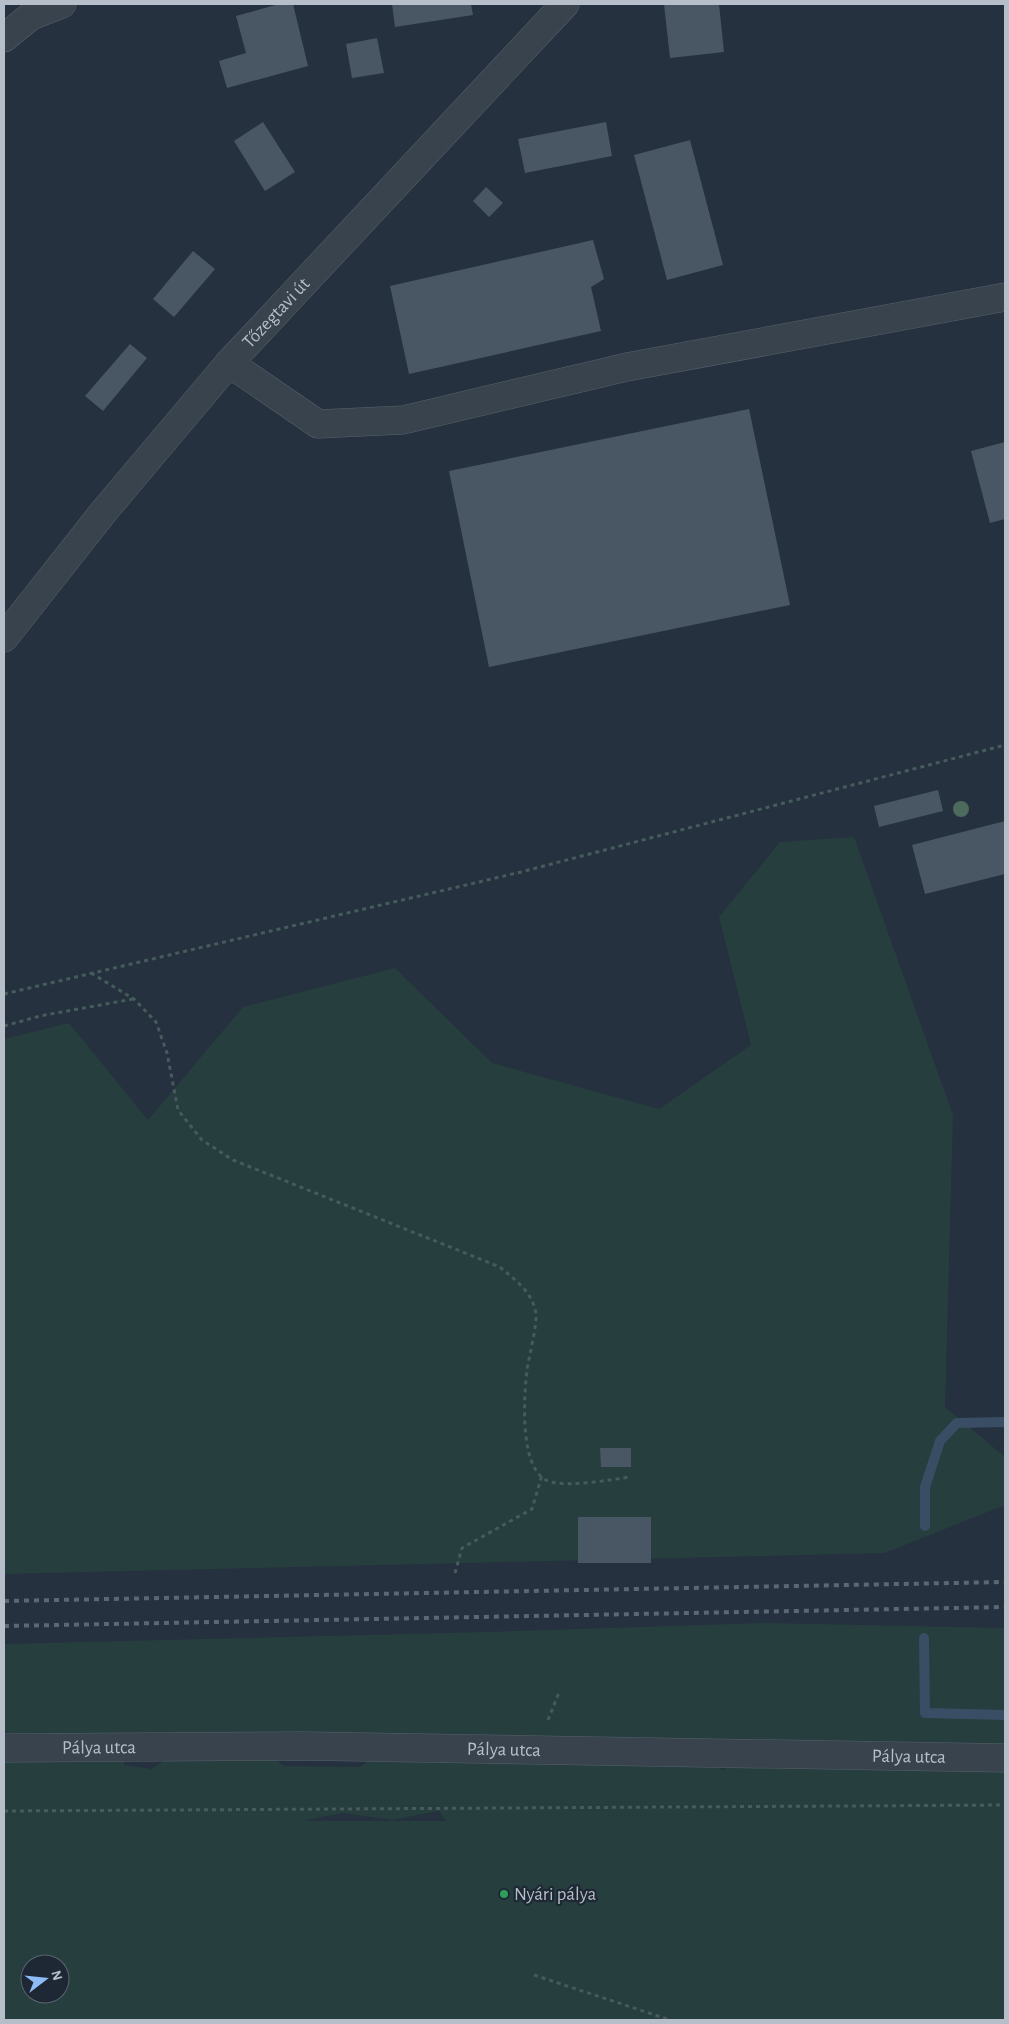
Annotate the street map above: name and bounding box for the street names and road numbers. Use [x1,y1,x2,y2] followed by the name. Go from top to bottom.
[239,274,313,352] street label: Tőzegtavi út
[62,1738,136,1757] street label: Pálya utca
[467,1739,541,1760] street label: Pálya utca
[872,1746,946,1766] street label: Pálya utca

